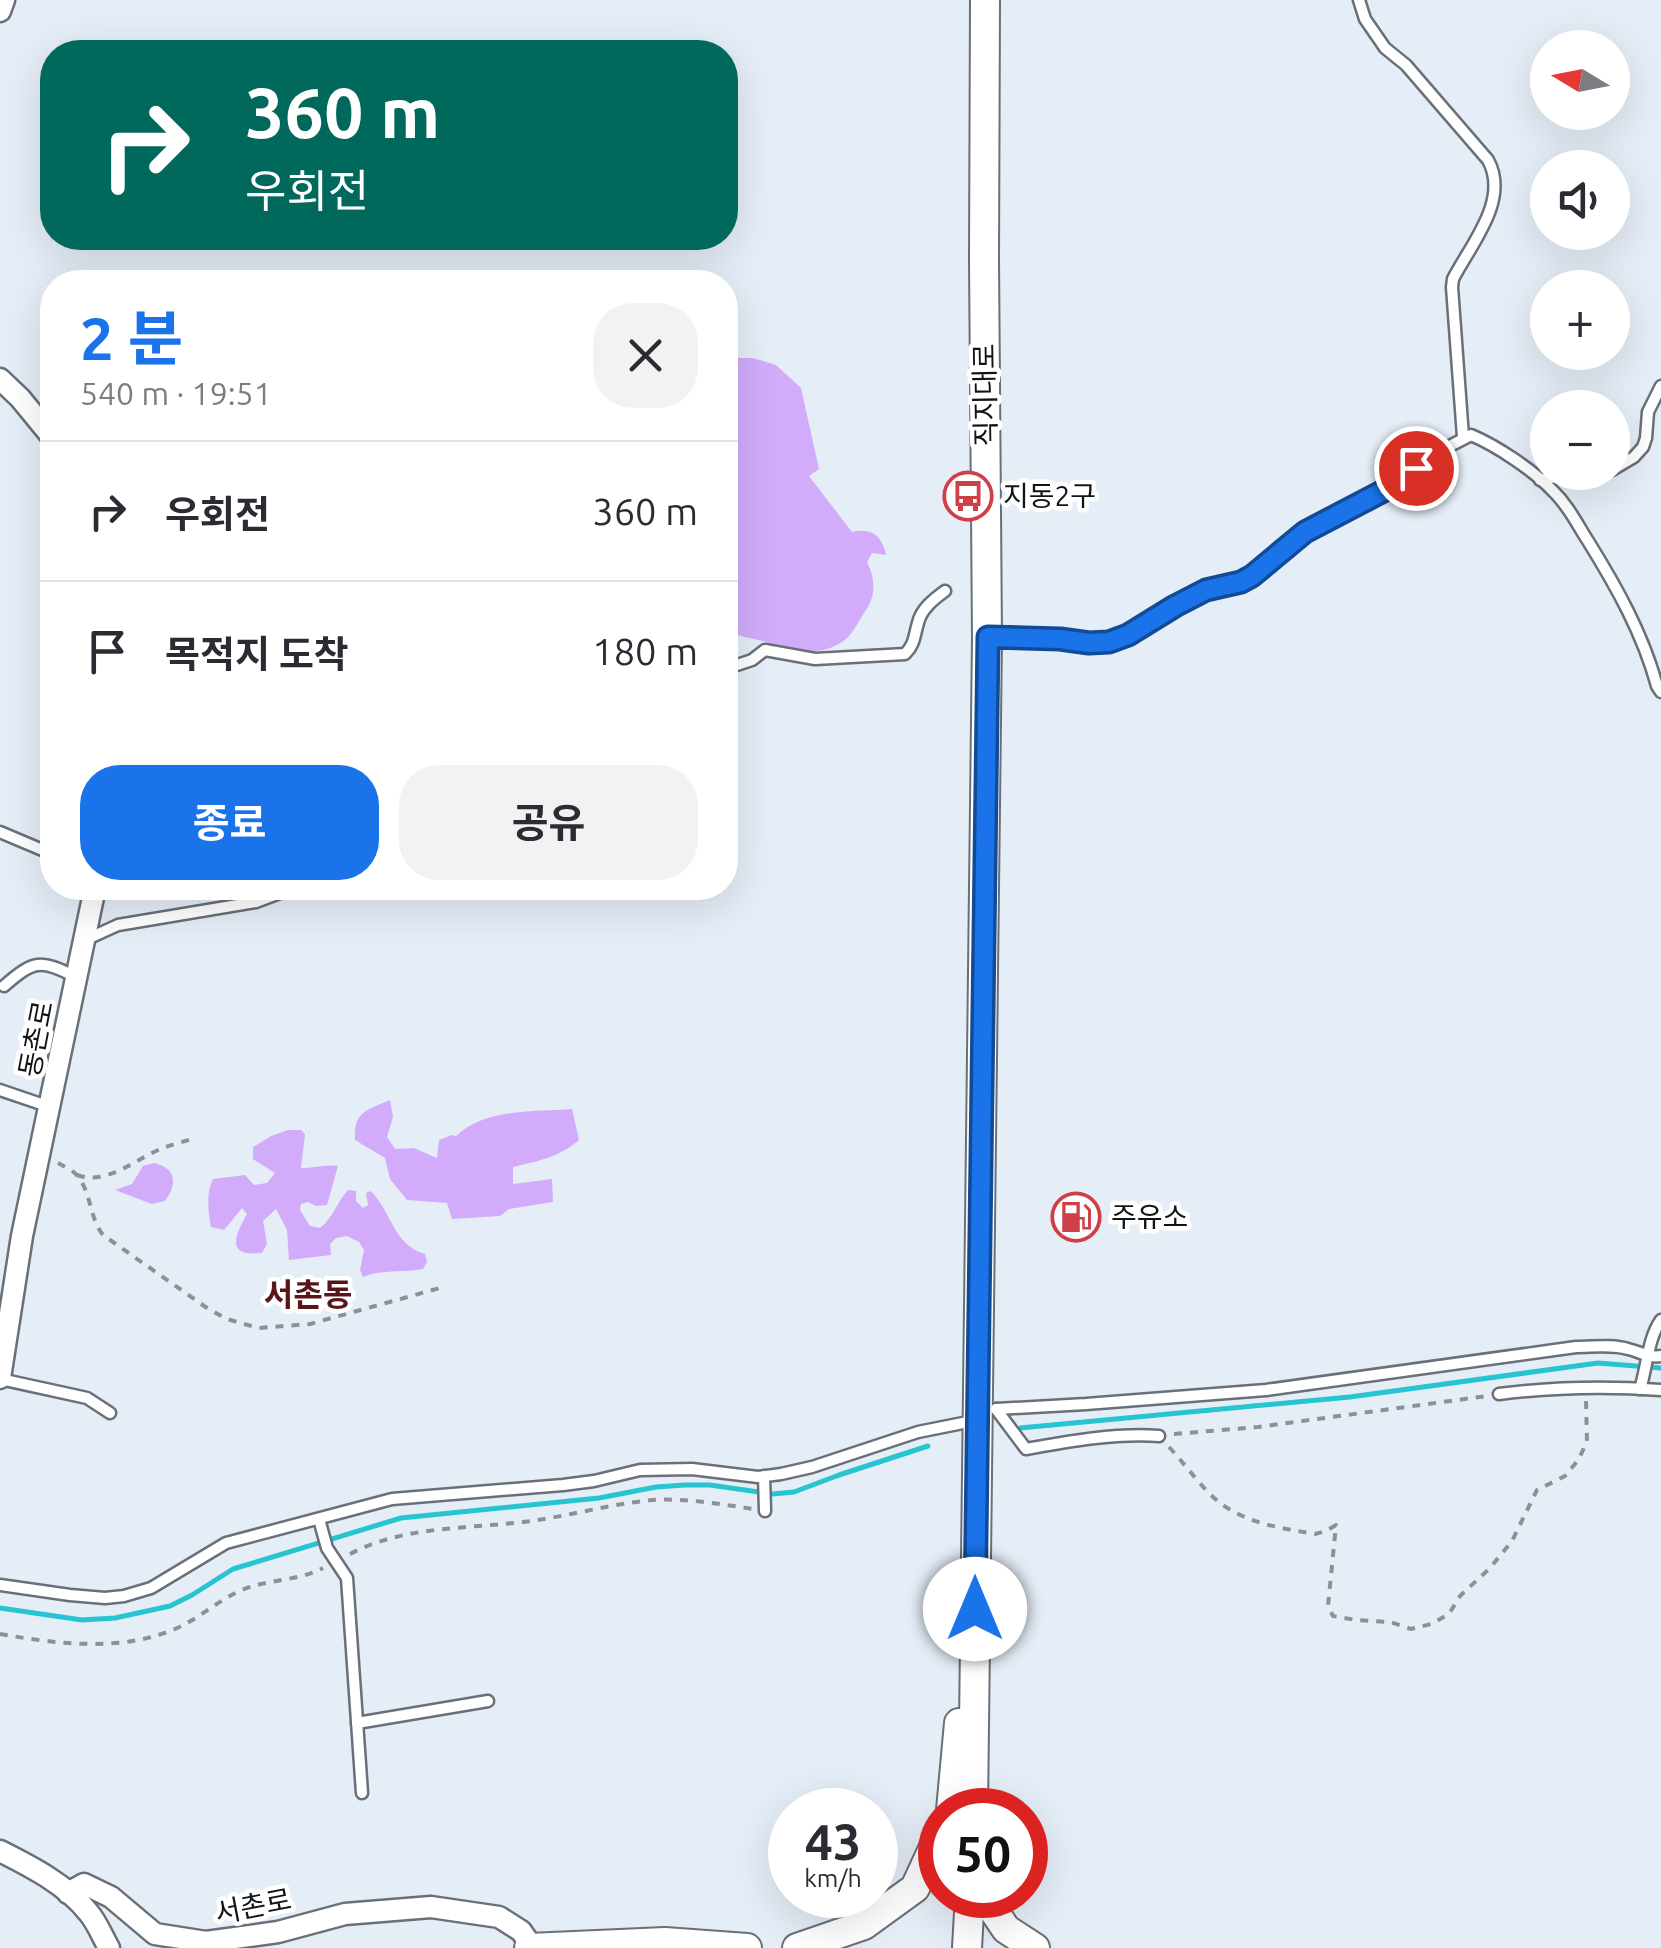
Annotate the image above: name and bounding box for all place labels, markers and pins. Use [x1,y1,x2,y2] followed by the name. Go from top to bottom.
[1374,426,1459,511] pin
[942,470,994,522] bus stop icon: 지동2구
[1003,480,1096,511] place label: 지동2구
[1050,1191,1102,1243] fuel station icon: 주유소
[1111,1201,1188,1232] place label: 주유소

